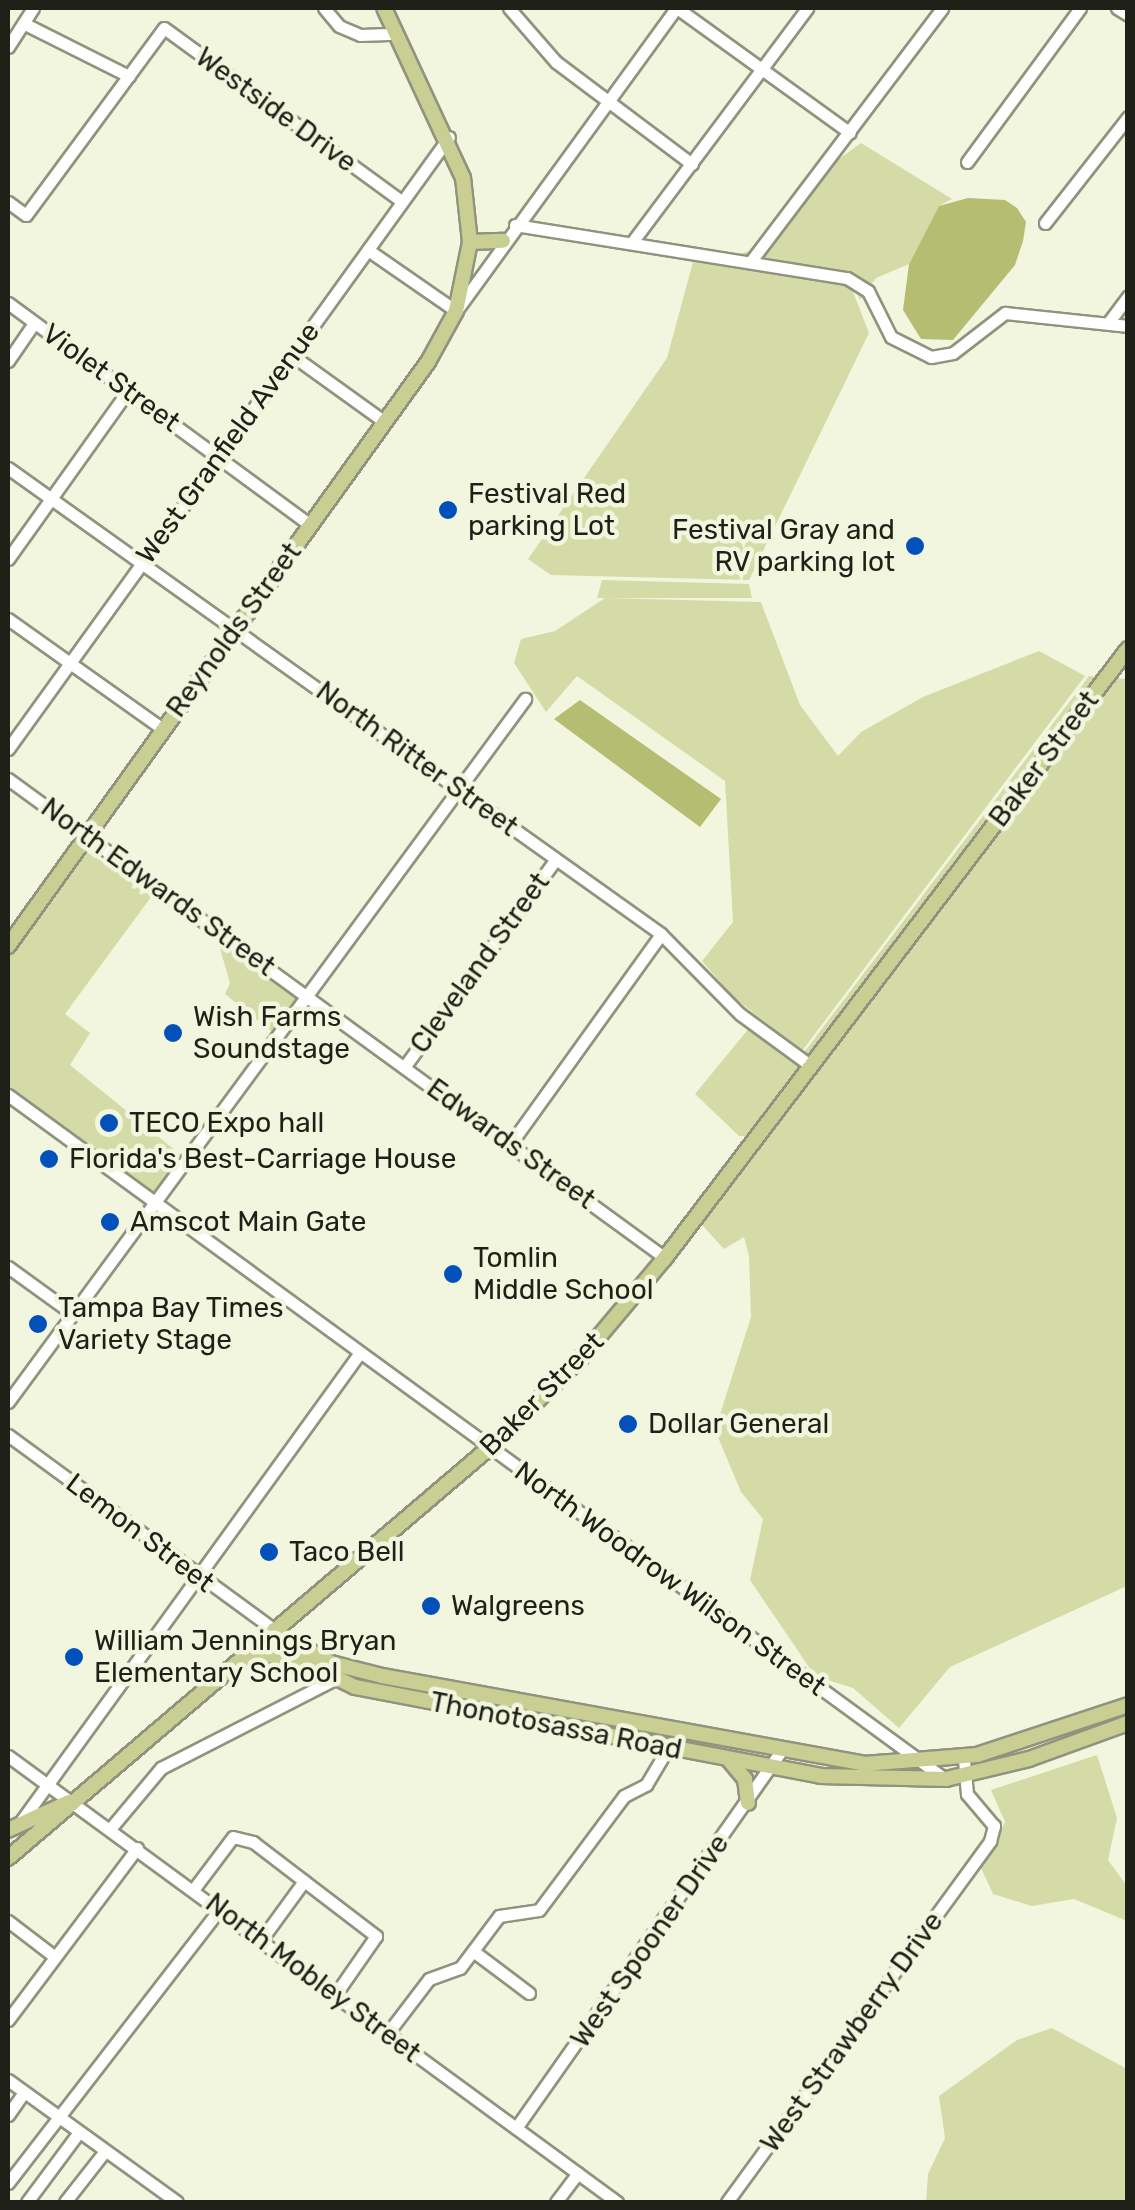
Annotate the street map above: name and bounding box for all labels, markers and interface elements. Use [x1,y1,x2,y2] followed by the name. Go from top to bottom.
[189,40,363,180] street label: Westside Drive
[129,316,327,570] street label: West Granfield Avenue
[35,317,187,439] street label: Violet Street
[468,477,626,543] place label: Festival Red parking Lot
[437,499,459,521] marker: Festival Red parking Lot
[671,513,895,579] place label: Festival Gray and RV parking lot
[904,535,926,557] marker: Festival Gray and RV parking lot
[159,536,309,724] street label: Reynolds Street
[309,674,525,844] street label: North Ritter Street
[982,684,1106,834] street label: Baker Street
[34,791,282,983] street label: North Edwards Street
[403,866,557,1060] street label: Cleveland Street
[193,1000,350,1066] place label: Wish Farms Soundstage
[162,1022,184,1044] marker: Wish Farms Soundstage
[420,1072,602,1216] street label: Edwards Street
[129,1106,324,1140] place label: TECO Expo hall
[98,1112,120,1134] marker: TECO Expo hall
[69,1142,456,1176] place label: Florida's Best-Carriage House
[38,1148,60,1170] marker: Florida's Best-Carriage House
[130,1205,366,1239] place label: Amscot Main Gate
[99,1211,121,1233] marker: Amscot Main Gate
[473,1241,654,1307] place label: Tomlin Middle School
[442,1263,464,1285] marker: Tomlin Middle School
[58,1291,285,1357] place label: Tampa Bay Times Variety Stage
[27,1313,49,1335] marker: Tampa Bay Times Variety Stage
[473,1325,611,1463] street label: Baker Street
[648,1407,830,1441] place label: Dollar General
[617,1413,639,1435] marker: Dollar General
[507,1454,833,1704] street label: North Woodrow Wilson Street
[59,1466,221,1600] street label: Lemon Street
[289,1535,404,1569] place label: Taco Bell
[258,1541,280,1563] marker: Taco Bell
[451,1589,585,1623] place label: Walgreens
[420,1595,442,1617] marker: Walgreens
[94,1624,396,1690] place label: William Jennings Bryan Elementary School
[63,1646,85,1668] marker: William Jennings Bryan Elementary School
[427,1685,685,1767] street label: Thonotosassa Road
[564,1828,736,2054] street label: West Spooner Drive
[199,1886,427,2070] street label: North Mobley Street
[753,1905,951,2159] street label: West Strawberry Drive

